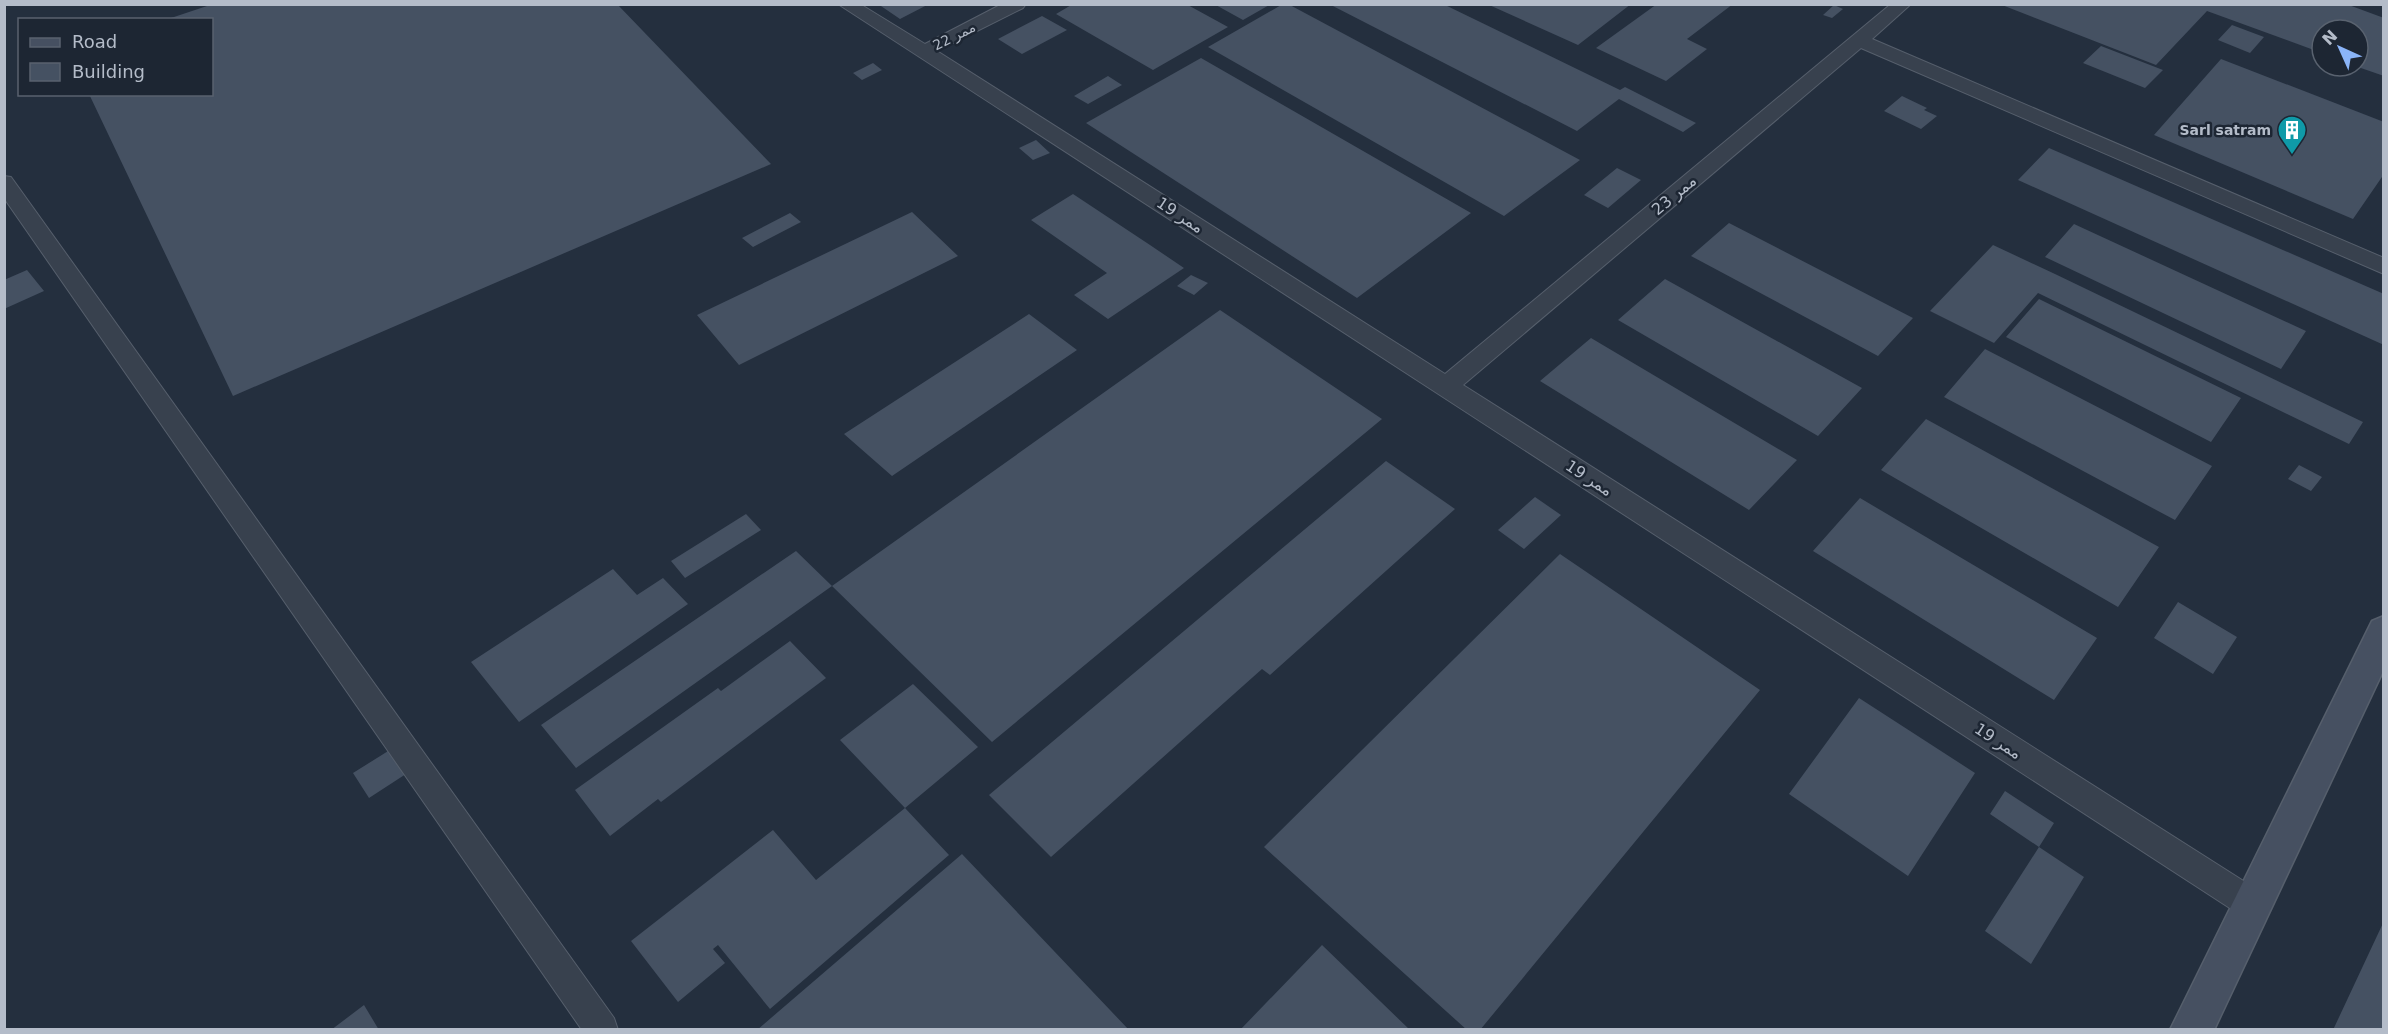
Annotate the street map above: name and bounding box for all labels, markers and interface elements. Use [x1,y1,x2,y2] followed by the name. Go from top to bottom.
[18,18,213,96] legend
[2310,18,2370,78] north arrow
[930,19,978,54] street label: ممر 22
[2318,26,2341,49] text: N
[72,31,117,52] text: Road
[72,61,145,82] text: Building
[2276,114,2308,156] building icon: Sarl satram
[2179,122,2271,138] place label: Sarl satram
[1648,171,1701,220] street label: ممر 23
[1152,193,1207,238] street label: ممر 19
[1561,456,1616,501] street label: ممر 19
[1970,719,2025,764] street label: ممر 19

